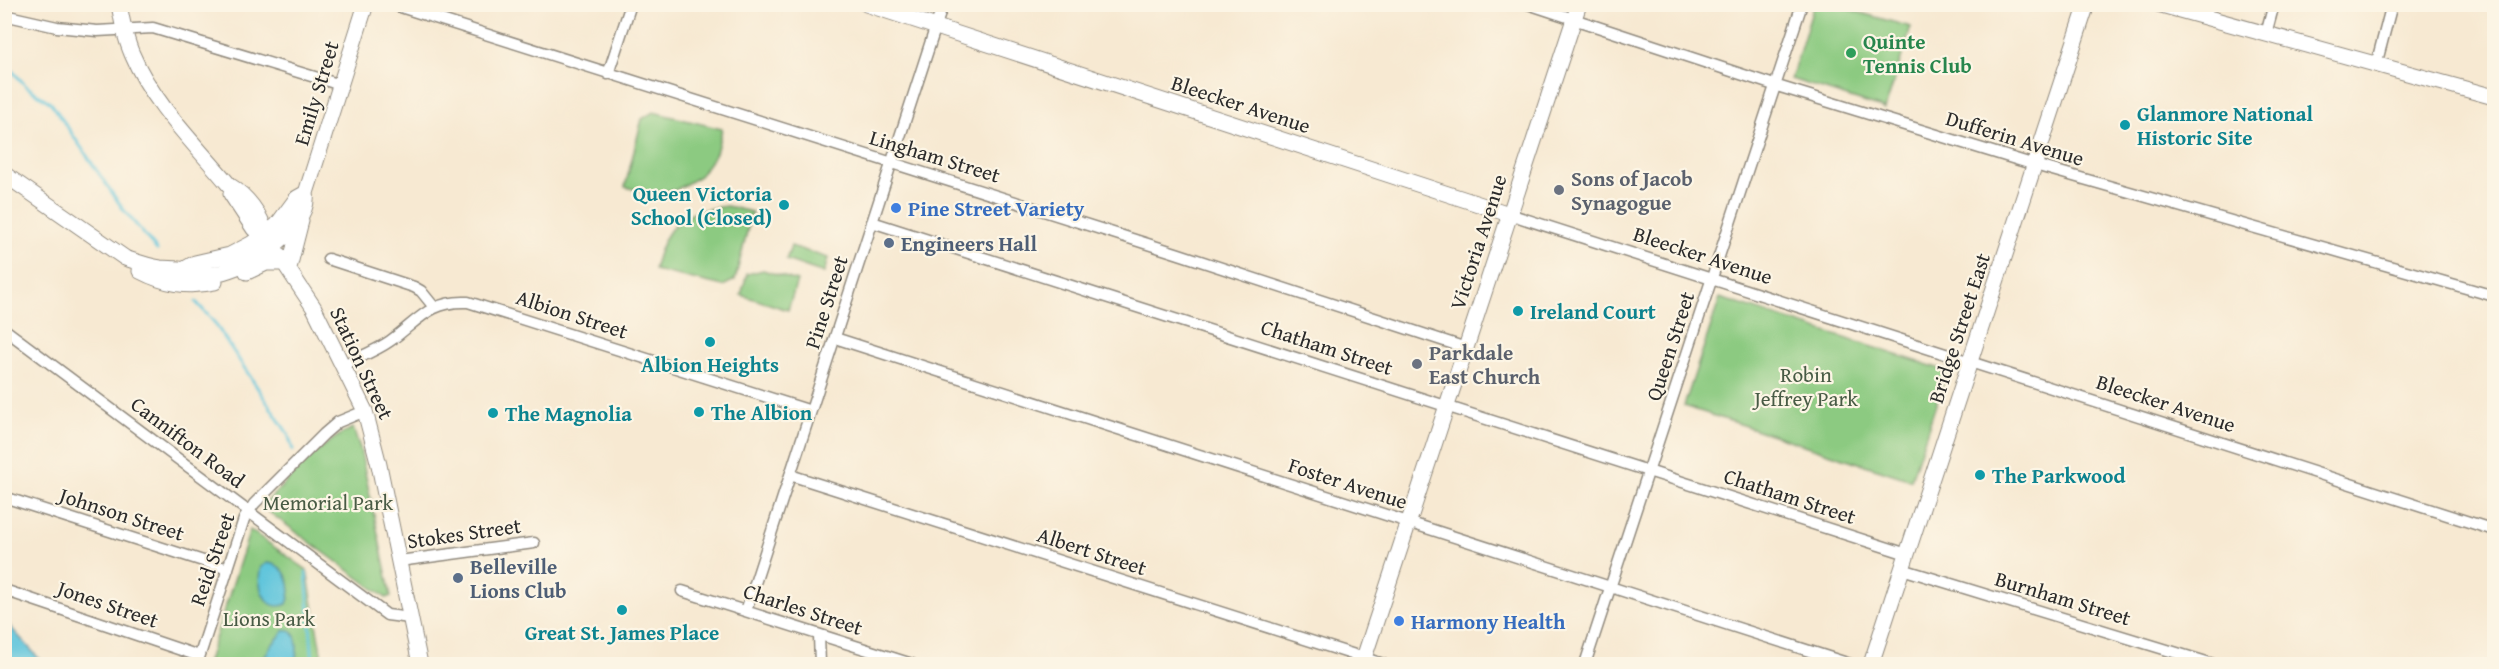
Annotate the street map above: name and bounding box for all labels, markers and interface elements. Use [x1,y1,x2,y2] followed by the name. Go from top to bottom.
[1863,26,1972,81] place label: Quinte Tennis Club
[285,36,347,149] street label: Emily Street
[1844,46,1858,60] marker: Quinte Tennis Club
[1168,67,1315,141] street label: Bleecker Avenue
[2137,98,2313,153] place label: Glanmore National Historic Site
[1942,102,2088,174] street label: Dufferin Avenue
[2118,118,2132,132] marker: Glanmore National Historic Site
[866,121,1005,191] street label: Lingham Street
[1571,163,1693,218] place label: Sons of Jacob Synagogue
[1442,170,1515,314] street label: Victoria Avenue
[631,178,772,233] place label: Queen Victoria School (Closed)
[1552,183,1566,197] marker: Sons of Jacob Synagogue
[908,193,1085,224] place label: Pine Street Variety
[777,198,791,212] marker: Queen Victoria School (Closed)
[889,201,903,215] marker: Pine Street Variety
[1630,218,1777,292] street label: Bleecker Avenue
[901,228,1037,259] place label: Engineers Hall
[882,236,896,250] marker: Engineers Hall
[1920,248,1998,407] street label: Bridge Street East
[796,251,856,353] street label: Pine Street
[512,281,632,347] street label: Albion Street
[1638,287,1702,405] street label: Queen Street
[1530,296,1656,327] place label: Ireland Court
[322,302,402,425] street label: Station Street
[1511,304,1525,318] marker: Ireland Court
[1257,311,1398,383] street label: Chatham Street
[703,335,717,349] marker: Albion Heights
[1429,337,1541,392] place label: Parkdale East Church
[641,349,779,380] place label: Albion Heights
[1410,357,1424,371] marker: Parkdale East Church
[1751,359,1858,414] park label: Robin Jeffrey Park
[2093,366,2240,440] street label: Bleecker Avenue
[124,389,252,496] street label: Cannifton Road
[711,397,813,428] place label: The Albion
[505,398,632,429] place label: The Magnolia
[692,405,706,419] marker: The Albion
[486,406,500,420] marker: The Magnolia
[1284,449,1412,517] street label: Foster Avenue
[1720,460,1861,532] street label: Chatham Street
[1992,460,2126,491] place label: The Parkwood
[1973,468,1987,482] marker: The Parkwood
[53,478,189,549] street label: Johnson Street
[263,487,394,518] park label: Memorial Park
[182,508,243,610] street label: Reid Street
[405,510,523,556] street label: Stokes Street
[1033,519,1151,583] street label: Albert Street
[470,551,567,606] place label: Belleville Lions Club
[1991,563,2135,634] street label: Burnham Street
[50,571,163,636] street label: Jones Street
[451,571,465,585] marker: Belleville Lions Club
[739,575,867,643] street label: Charles Street
[223,603,315,634] park label: Lions Park
[615,603,629,617] marker: Great St. James Place
[1411,606,1566,637] place label: Harmony Health
[1392,614,1406,628] marker: Harmony Health
[525,617,719,648] place label: Great St. James Place

